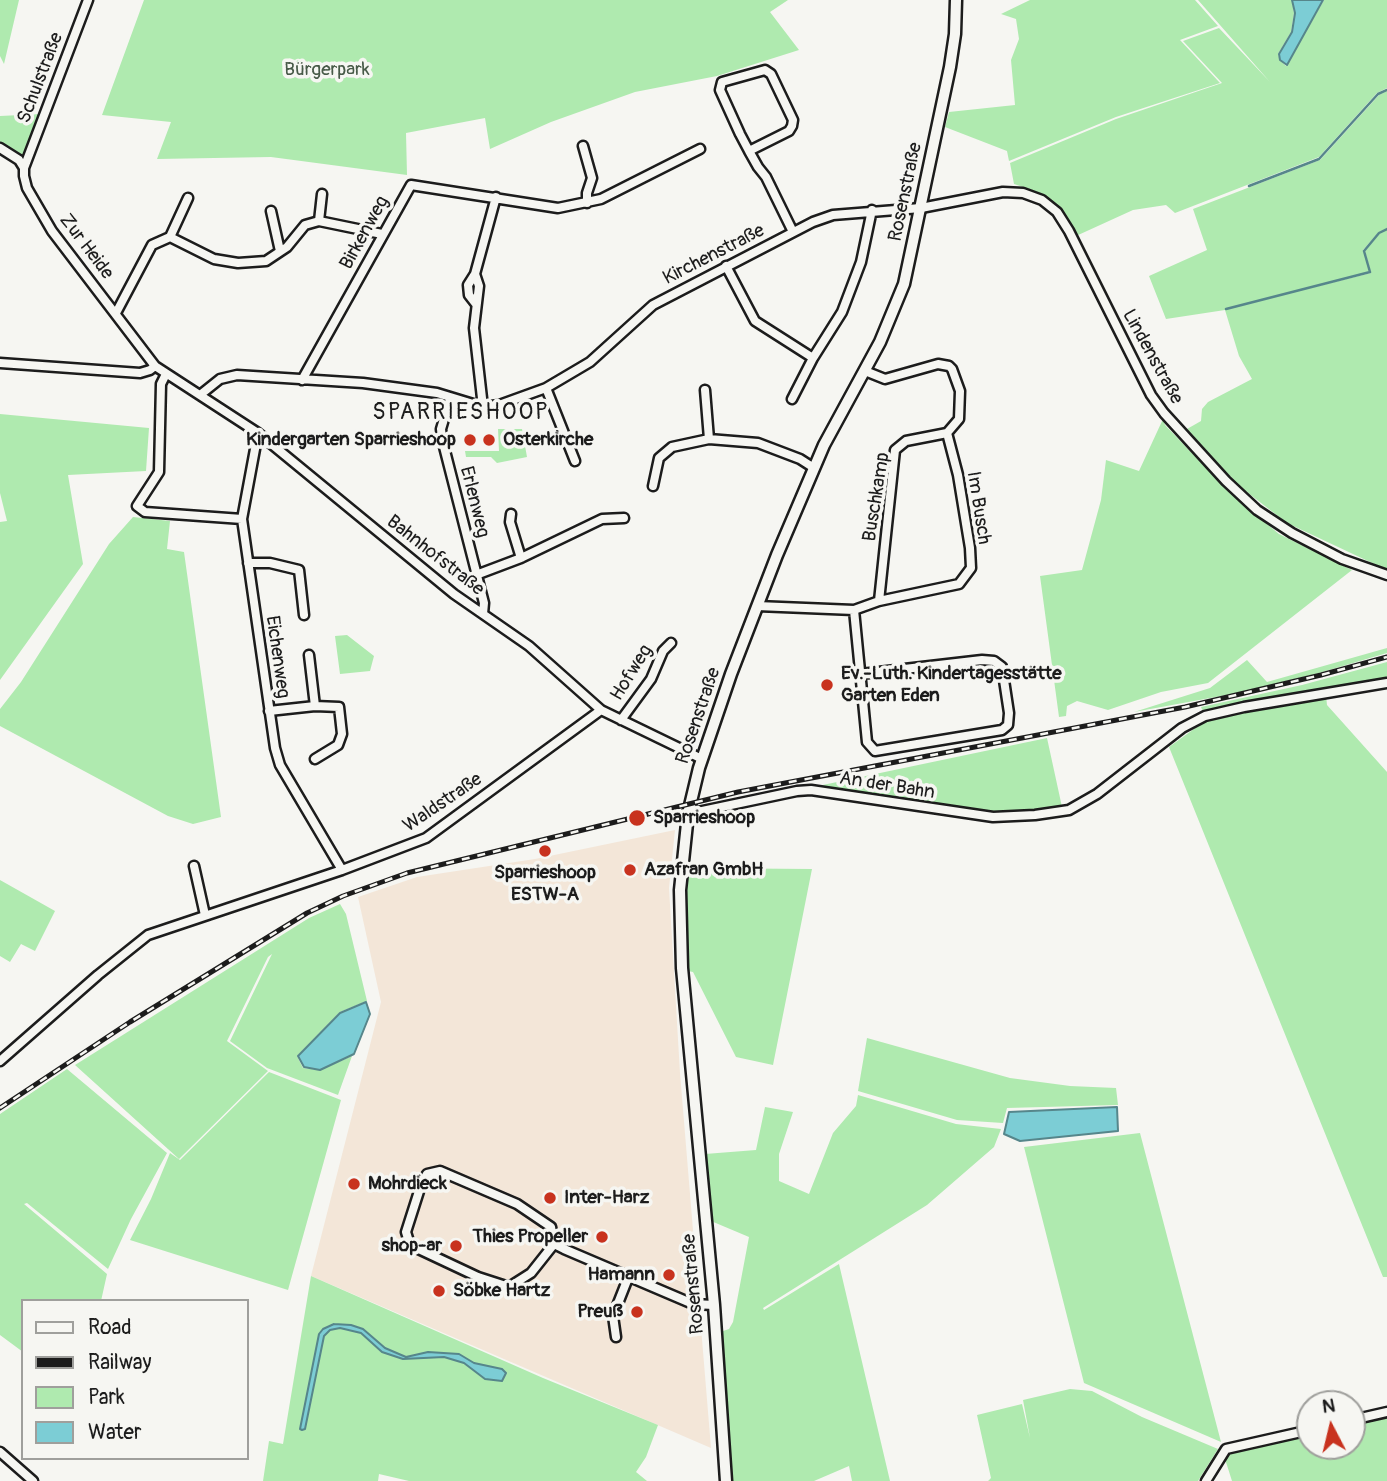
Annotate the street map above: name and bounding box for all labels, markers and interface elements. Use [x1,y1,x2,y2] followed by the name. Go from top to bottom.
[13,29,69,127] street label: Schulstraße
[284,59,370,81] park label: Bürgerpark
[884,140,928,244] street label: Rosenstraße
[336,192,394,274] street label: Birkenweg
[54,210,118,284] street label: Zur Heide
[659,220,769,290] street label: Kirchenstraße
[1117,306,1187,408] street label: Lindenstraße
[374,399,548,427] district label: SPARRIESHOOP
[246,429,456,451] place label: Kindergarten Sparrieshoop
[503,429,593,451] place label: Osterkirche
[462,432,478,448] marker: Kindergarten Sparrieshoop
[481,432,497,448] marker: Osterkirche
[859,451,895,543] street label: Buschkamp
[454,464,494,540] street label: Erlenweg
[961,470,995,546] street label: Im Busch
[382,511,488,601] street label: Bahnhofstraße
[260,614,294,700] street label: Eichenweg
[606,641,658,705] street label: Hofweg
[841,663,1062,707] place label: Ev.-Luth. Kindertagesstätte Garten Eden
[672,665,726,767] street label: Rosenstraße
[819,677,835,693] marker: Ev.-Luth. Kindertagesstätte Garten Eden
[838,767,936,805] street label: An der Bahn
[399,768,487,838] street label: Waldstraße
[653,807,755,829] place label: Sparrieshoop
[627,808,647,828] marker: Sparrieshoop
[537,843,553,859] marker: Sparrieshoop ESTW-A
[644,859,763,881] place label: Azafran GmbH
[494,862,596,906] place label: Sparrieshoop ESTW-A
[622,862,638,878] marker: Azafran GmbH
[368,1173,447,1195] place label: Mohrdieck
[346,1176,362,1192] marker: Mohrdieck
[564,1187,649,1209] place label: Inter-Harz
[542,1190,558,1206] marker: Inter-Harz
[473,1226,588,1248] place label: Thies Propeller
[594,1229,610,1245] marker: Thies Propeller
[678,1233,710,1335] street label: Rosenstraße
[382,1235,442,1257] place label: shop-ar
[448,1238,464,1254] marker: shop-ar
[587,1264,655,1286] place label: Hamann
[661,1267,677,1283] marker: Hamann
[453,1280,550,1302] place label: Söbke Hartz
[431,1283,447,1299] marker: Söbke Hartz
[21,1299,248,1460] legend
[577,1301,623,1323] place label: Preuß
[629,1304,645,1320] marker: Preuß
[88,1314,132,1341] text: Road
[88,1349,152,1376] text: Railway
[88,1384,125,1411] text: Park
[1296,1390,1366,1460] north arrow
[1321,1393,1337,1419] text: N
[88,1419,141,1446] text: Water

